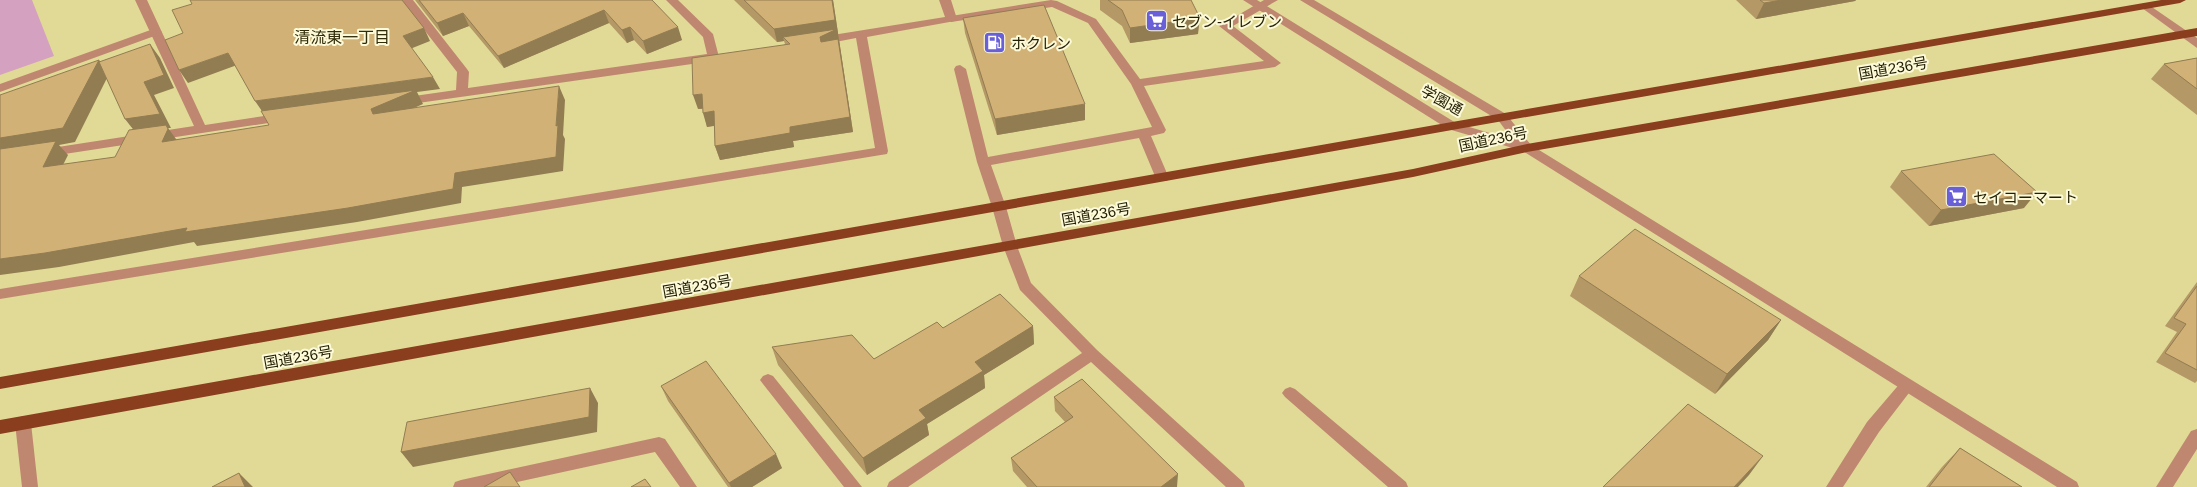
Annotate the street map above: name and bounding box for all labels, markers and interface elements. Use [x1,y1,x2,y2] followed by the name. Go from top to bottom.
[1144,9,1168,33] supermarket icon: セブン-イレブン
[1172,13,1282,30] place label: セブン-イレブン
[294,29,390,46] district label: 清流東一丁目
[983,31,1007,55] fuel station icon: ホクレン
[1011,35,1071,52] place label: ホクレン
[1857,54,1929,82] street label: 国道236号
[1418,82,1466,118] street label: 学園通
[1457,123,1529,155] street label: 国道236号
[1945,185,1969,209] supermarket icon: セイコーマート
[1973,189,2078,206] place label: セイコーマート
[1060,200,1132,228] street label: 国道236号
[661,272,733,300] street label: 国道236号
[262,343,334,371] street label: 国道236号

